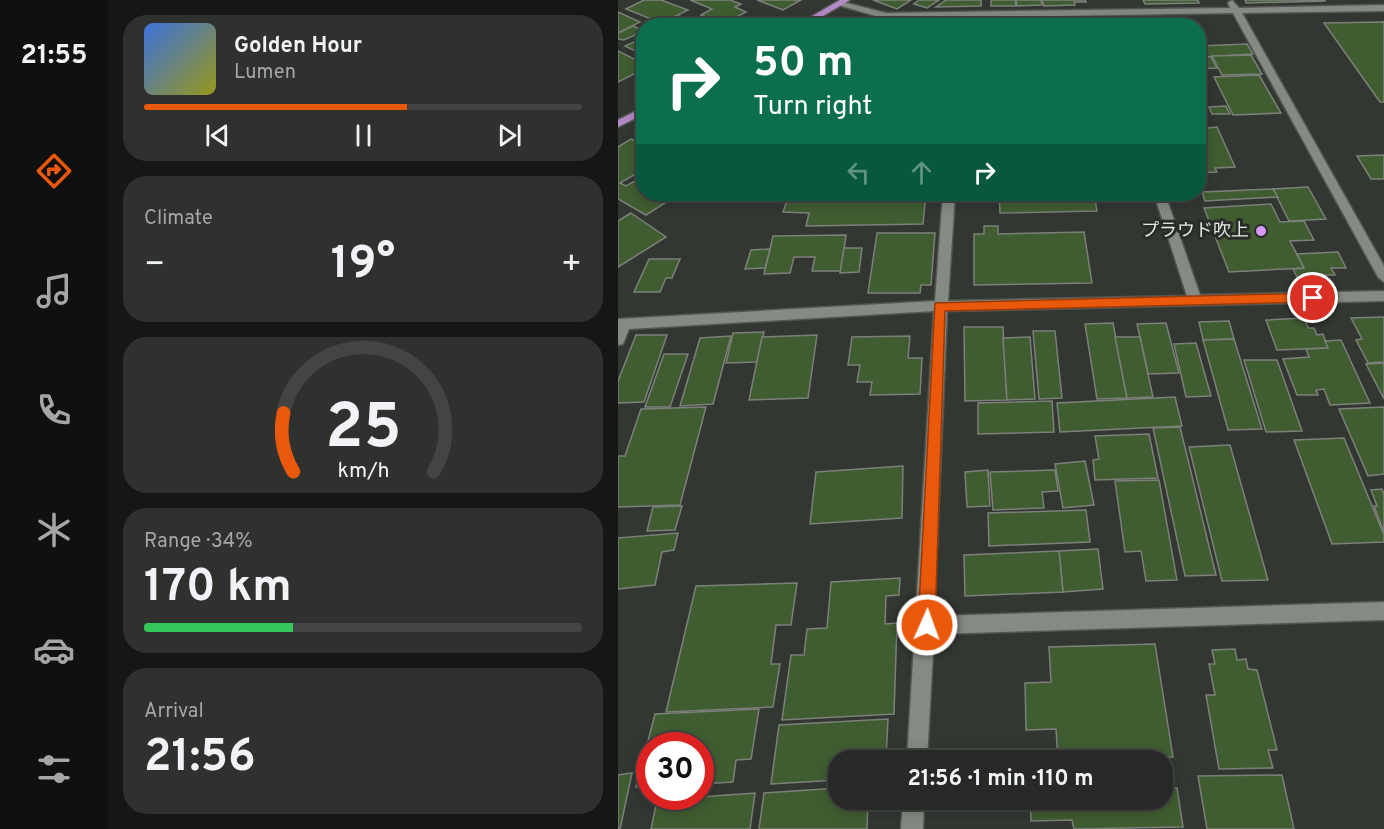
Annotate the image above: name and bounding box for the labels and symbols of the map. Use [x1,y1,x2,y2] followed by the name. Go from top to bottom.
[1141,220,1249,243] place label: プラウド吹上
[1254,224,1268,238] marker: プラウド吹上
[1287,272,1338,323] pin
[895,593,959,657] position arrow
[636,732,714,810] speed limit sign: 30

